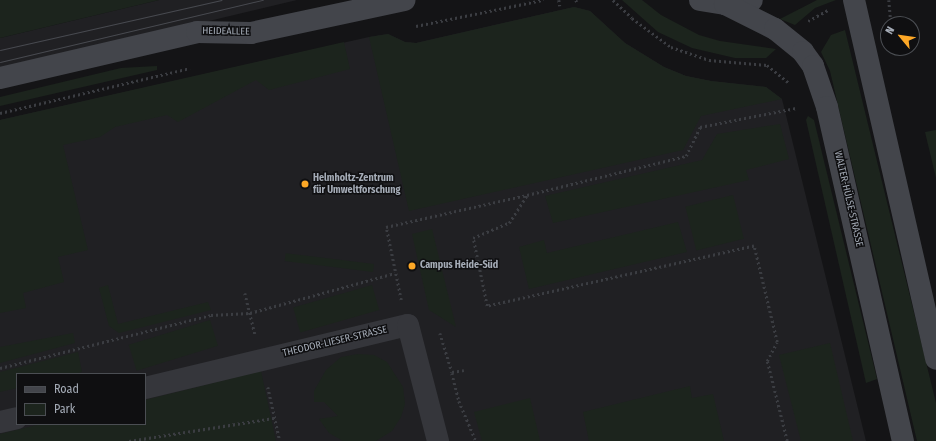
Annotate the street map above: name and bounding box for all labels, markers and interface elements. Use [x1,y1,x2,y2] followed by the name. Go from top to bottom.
[880,16,920,56] north arrow
[883,24,897,36] text: N
[202,26,250,38] street label: HEIDEALLEE
[831,150,865,248] street label: WALTER-HÜLSE-STRASSE
[313,172,400,196] place label: Helmholtz-Zentrum für Umweltforschung
[300,179,310,189] marker: Helmholtz-Zentrum für Umweltforschung
[420,260,498,272] place label: Campus Heide-Süd
[407,261,417,271] marker: Campus Heide-Süd
[282,324,388,360] street label: THEODOR-LIESER-STRASSE
[16,373,146,425] legend
[54,382,79,396] text: Road
[54,402,75,416] text: Park

